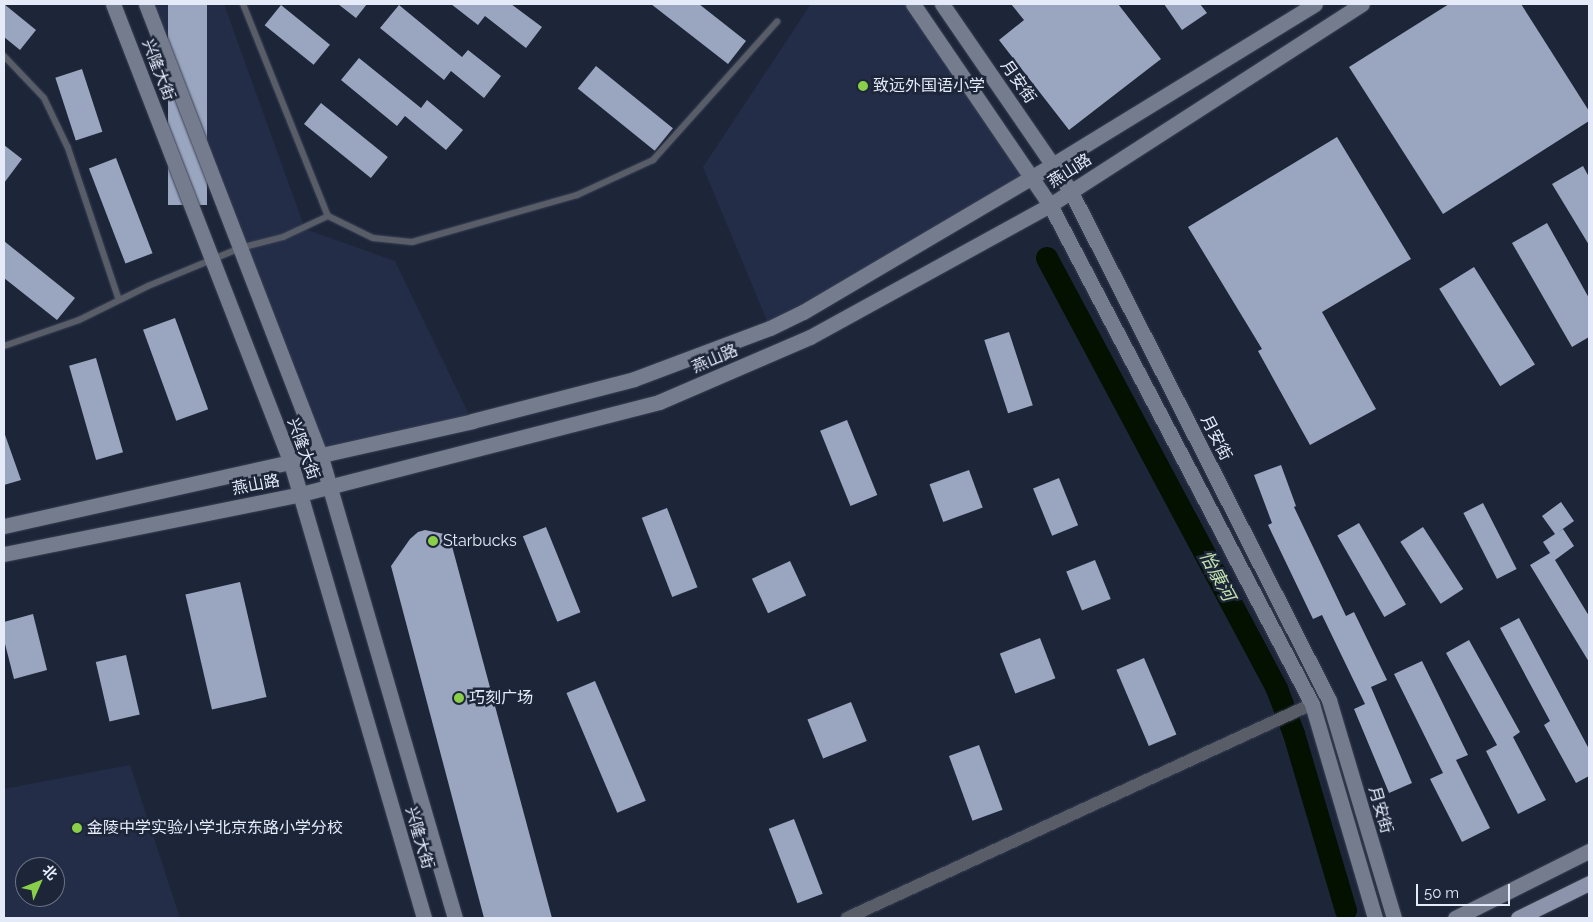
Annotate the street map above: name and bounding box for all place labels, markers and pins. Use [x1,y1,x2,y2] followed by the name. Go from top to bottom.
[873,76,985,96] place label: 致远外国语小学
[857,80,869,92] marker: 致远外国语小学
[443,531,517,551] place label: Starbucks
[427,535,439,547] marker: Starbucks
[469,688,533,708] place label: 巧刻广场
[453,692,465,704] marker: 巧刻广场
[87,818,343,838] place label: 金陵中学实验小学北京东路小学分校
[71,822,83,834] marker: 金陵中学实验小学北京东路小学分校

